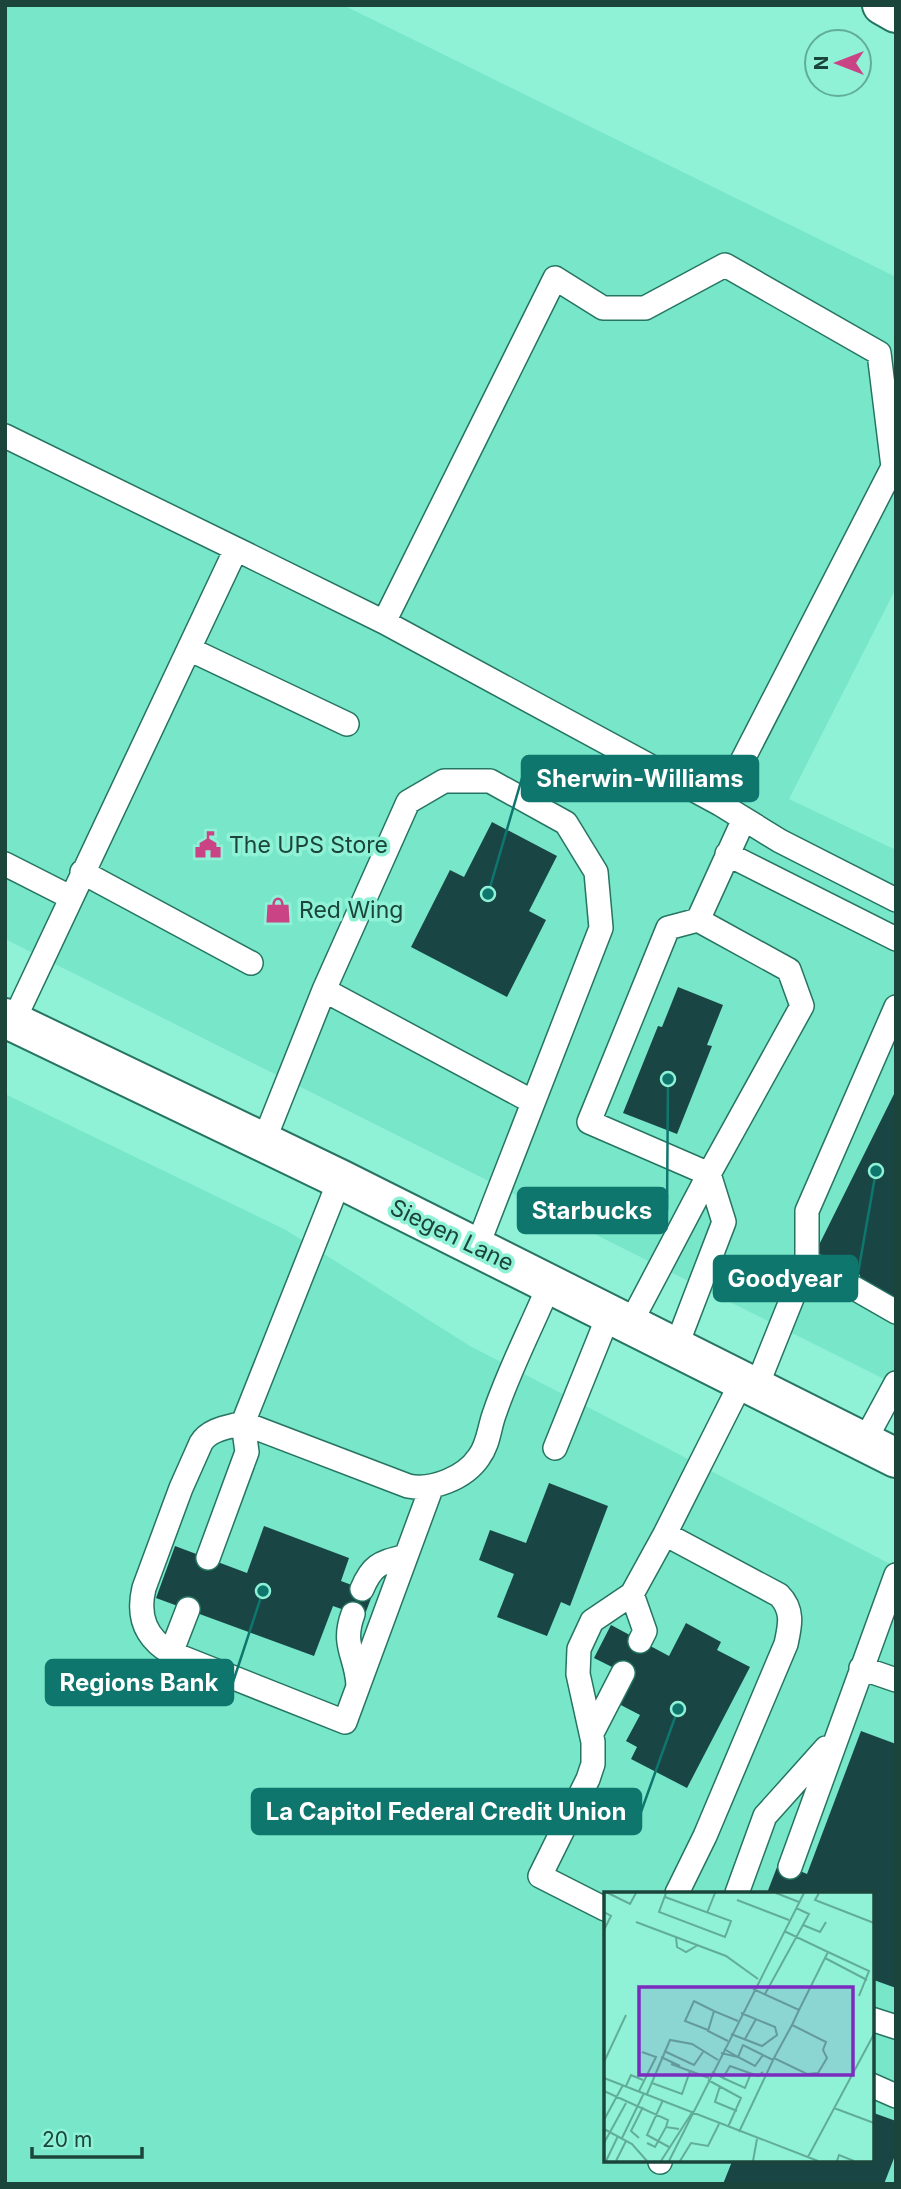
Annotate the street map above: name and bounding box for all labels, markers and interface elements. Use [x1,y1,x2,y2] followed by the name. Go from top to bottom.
[803,28,873,98] north arrow
[810,56,833,70] text: N
[522,756,758,801] callout: Sherwin-Williams
[536,764,744,793] text: Sherwin-Williams
[193,830,223,860] public building icon: The UPS Store
[229,831,388,859] place label: The UPS Store
[263,895,293,925] shop icon: Red Wing
[299,896,403,924] place label: Red Wing
[518,1188,667,1233] callout: Starbucks
[386,1193,518,1277] street label: Siegen Lane
[532,1196,652,1225] text: Starbucks
[714,1256,857,1301] callout: Goodyear
[727,1264,843,1293] text: Goodyear
[46,1660,233,1705] callout: Regions Bank
[60,1668,219,1697] text: Regions Bank
[252,1789,641,1834] callout: La Capitol Federal Credit Union
[266,1797,626,1826] text: La Capitol Federal Credit Union
[604,1892,873,2161] inset map
[32,2116,142,2160] scale bar
[42,2127,92,2152] text: 20 m

